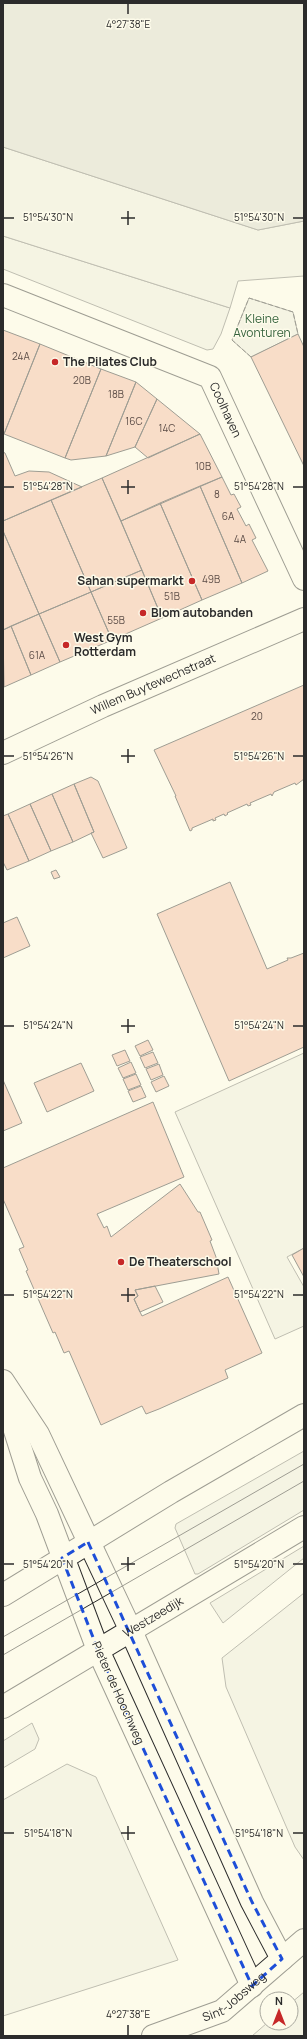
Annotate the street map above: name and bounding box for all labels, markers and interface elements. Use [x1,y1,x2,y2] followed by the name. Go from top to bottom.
[106,17,150,31] text: 4°27'38"E
[23,210,73,224] text: 51°54'30"N
[234,210,284,224] text: 51°54'30"N
[233,310,291,341] park label: Kleine Avonturen
[12,349,31,363] house number: 24A
[63,353,157,370] place label: The Pilates Club
[50,357,60,367] marker: The Pilates Club
[73,373,91,387] house number: 20B
[206,379,246,440] street label: Coolhaven
[108,387,124,401] house number: 18B
[125,414,143,428] house number: 16C
[159,421,175,435] house number: 14C
[195,459,211,473] house number: 10B
[23,479,73,493] text: 51°54'28"N
[234,479,284,493] text: 51°54'28"N
[214,487,220,501] house number: 8
[222,509,235,523] house number: 6A
[234,532,247,546] house number: 4A
[77,572,184,589] place label: Sahan supermarkt
[202,572,220,586] house number: 49B
[187,576,197,586] marker: Sahan supermarkt
[164,589,180,603] house number: 51B
[151,604,253,621] place label: Blom autobanden
[138,608,148,618] marker: Blom autobanden
[107,613,125,627] house number: 55B
[74,629,136,660] place label: West Gym Rotterdam
[61,640,71,650] marker: West Gym Rotterdam
[29,648,46,662] house number: 61A
[88,649,218,719] street label: Willem Buytewechstraat
[251,709,263,723] house number: 20
[23,749,73,763] text: 51°54'26"N
[234,749,284,763] text: 51°54'26"N
[23,1018,73,1032] text: 51°54'24"N
[234,1018,284,1032] text: 51°54'24"N
[129,1253,232,1270] place label: De Theaterschool
[116,1257,126,1267] marker: De Theaterschool
[23,1287,73,1301] text: 51°54'22"N
[234,1287,284,1301] text: 51°54'22"N
[23,1557,73,1571] text: 51°54'20"N
[234,1557,284,1571] text: 51°54'20"N
[120,1592,187,1641] street label: Westzeedijk
[88,1639,149,1747] street label: Pieter de Hoochweg
[24,1826,72,1840] text: 51°54'18"N
[235,1826,283,1840] text: 51°54'18"N
[200,1968,269,2025] street label: Sint-Jobsweg
[259,1991,299,2031] north arrow
[275,1993,283,2008] text: N
[106,2007,150,2021] text: 4°27'38"E

